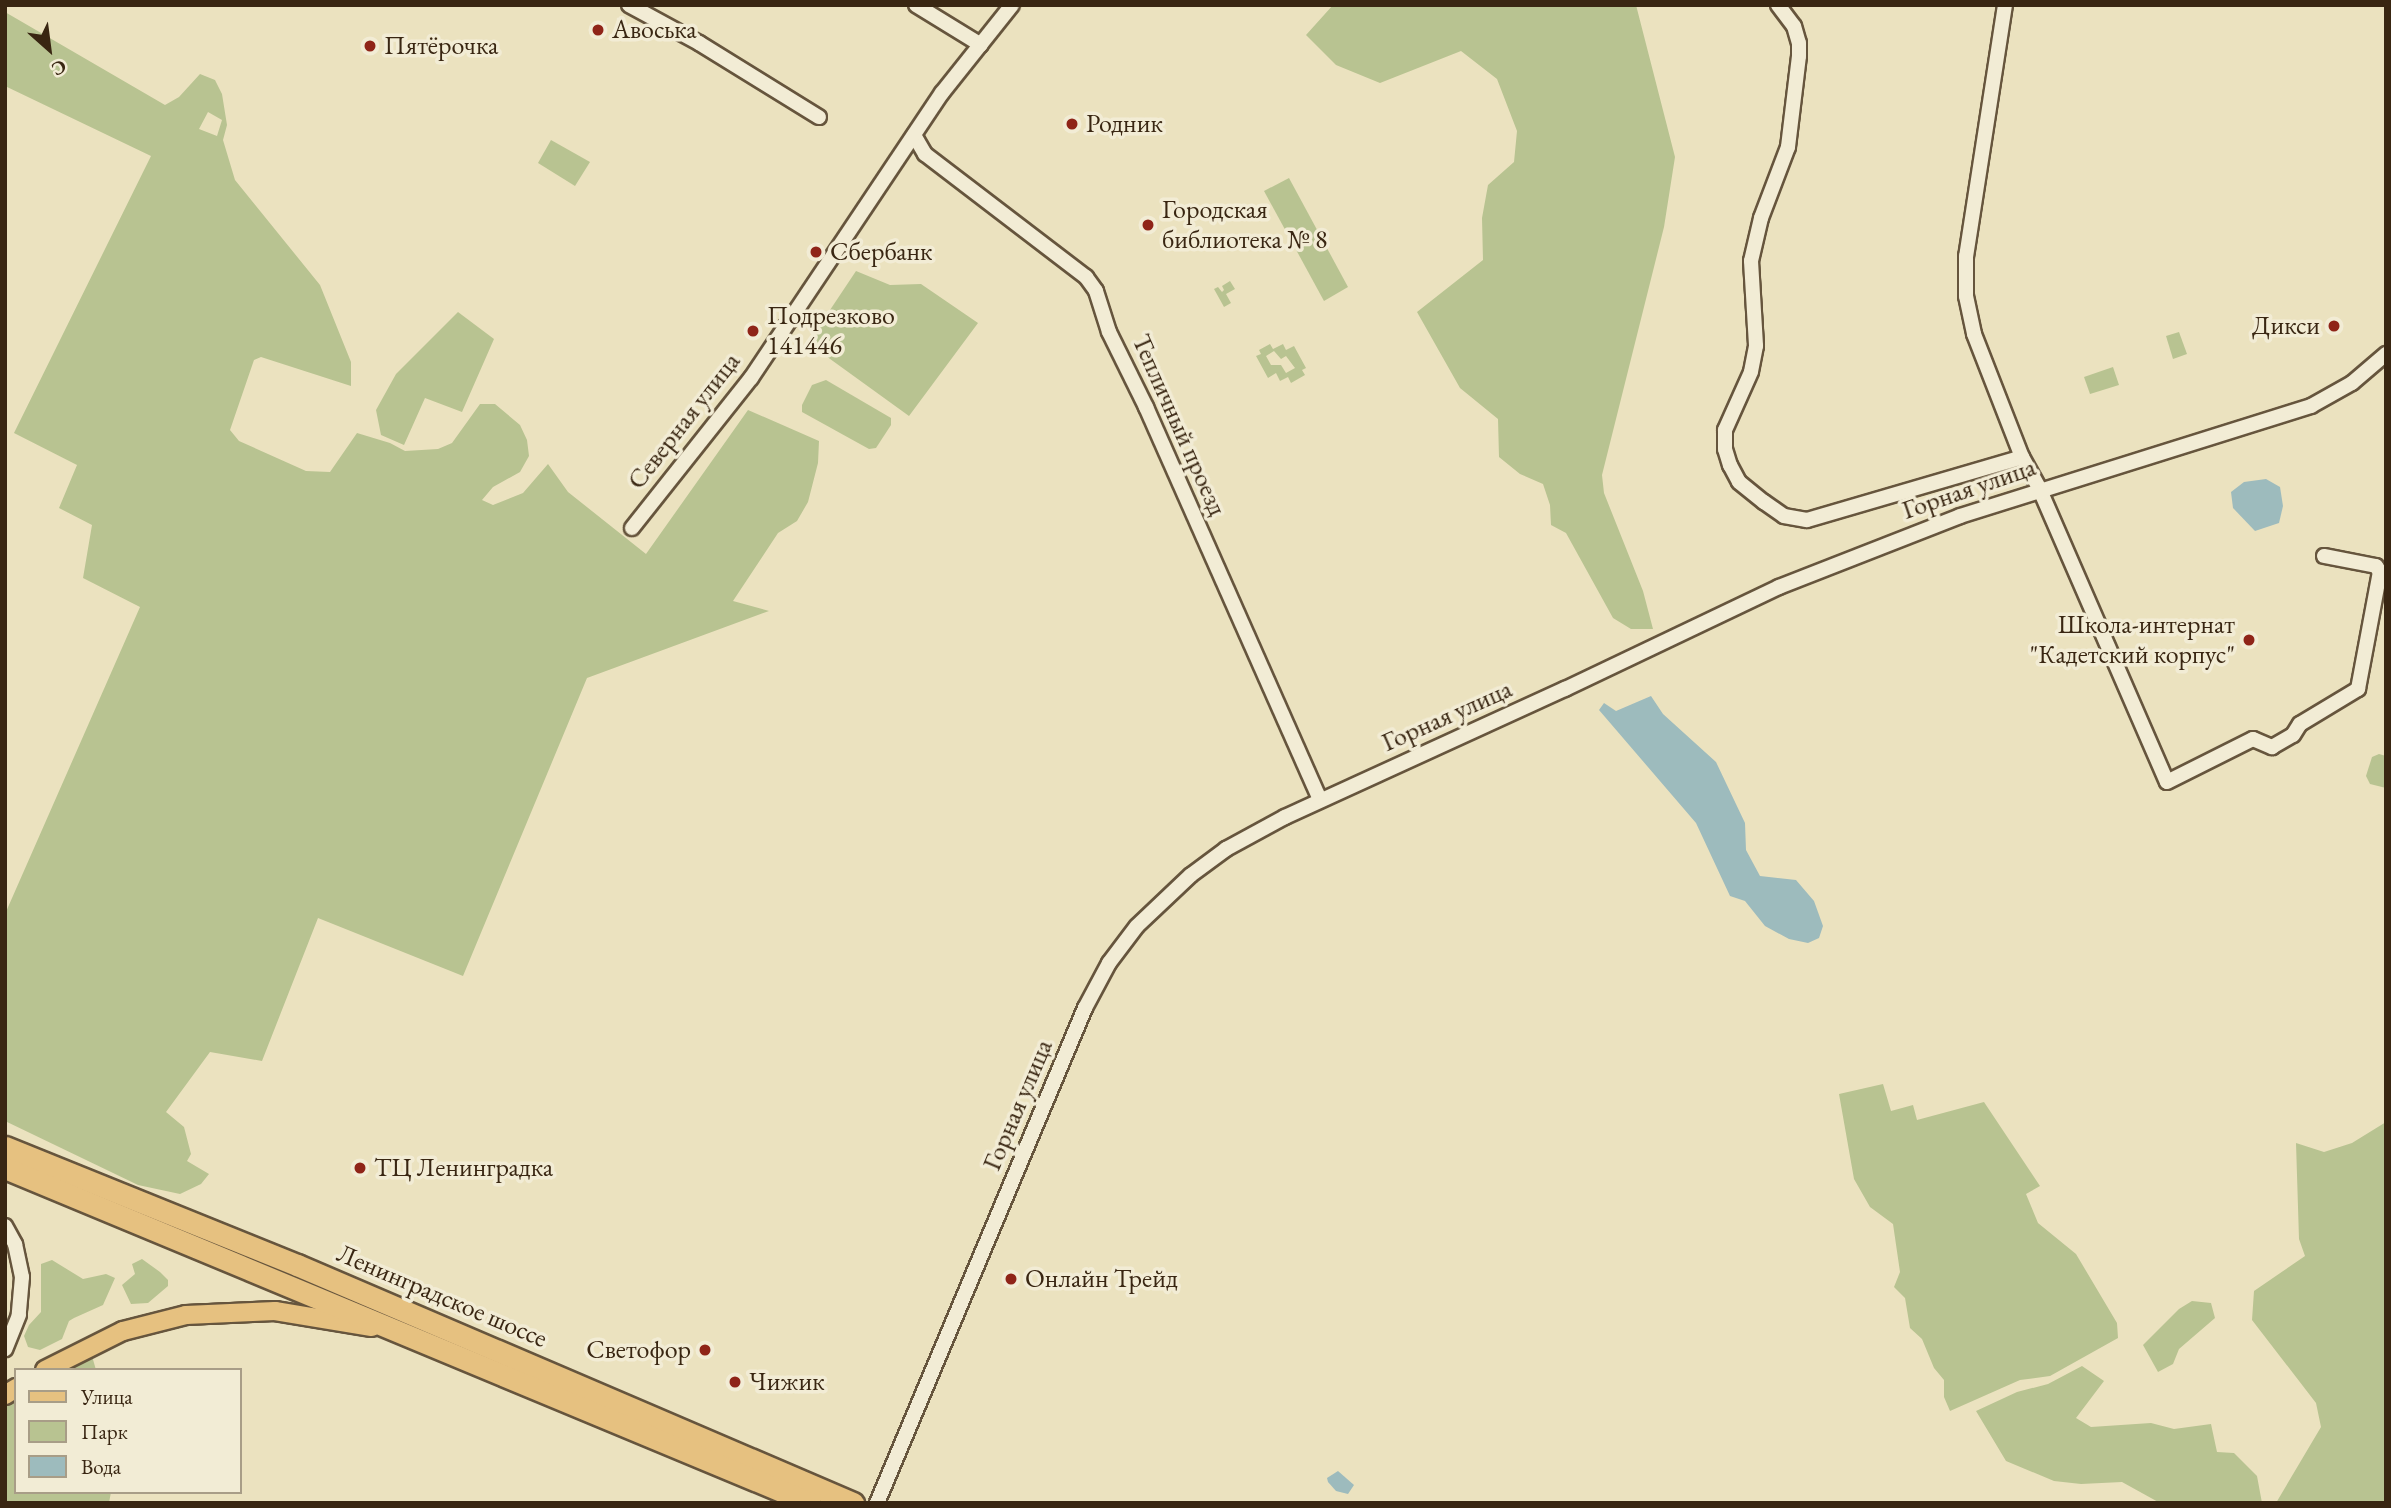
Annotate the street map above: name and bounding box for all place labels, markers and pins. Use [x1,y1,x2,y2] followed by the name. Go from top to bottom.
[612,14,697,46] place label: Авоська
[590,22,606,38] marker: Авоська
[384,30,498,62] place label: Пятёрочка
[362,38,378,54] marker: Пятёрочка
[1086,108,1163,140] place label: Родник
[1064,116,1080,132] marker: Родник
[1162,194,1327,256] place label: Городская библиотека № 8
[1140,217,1156,233] marker: Городская библиотека № 8
[830,236,933,268] place label: Сбербанк
[808,244,824,260] marker: Сбербанк
[767,300,895,362] place label: Подрезково 141446
[2252,310,2320,342] place label: Дикси
[2326,318,2342,334] marker: Дикси
[745,323,761,339] marker: Подрезково 141446
[2030,609,2235,670] place label: Школа-интернат "Кадетский корпус"
[2241,632,2257,648] marker: Школа-интернат "Кадетский корпус"
[374,1152,553,1184] place label: ТЦ Ленинградка
[352,1160,368,1176] marker: ТЦ Ленинградка
[1025,1263,1178,1295] place label: Онлайн Трейд
[1003,1271,1019,1287] marker: Онлайн Трейд
[586,1334,691,1366] place label: Светофор
[697,1342,713,1358] marker: Светофор
[749,1366,825,1398] place label: Чижик
[727,1374,743,1390] marker: Чижик

